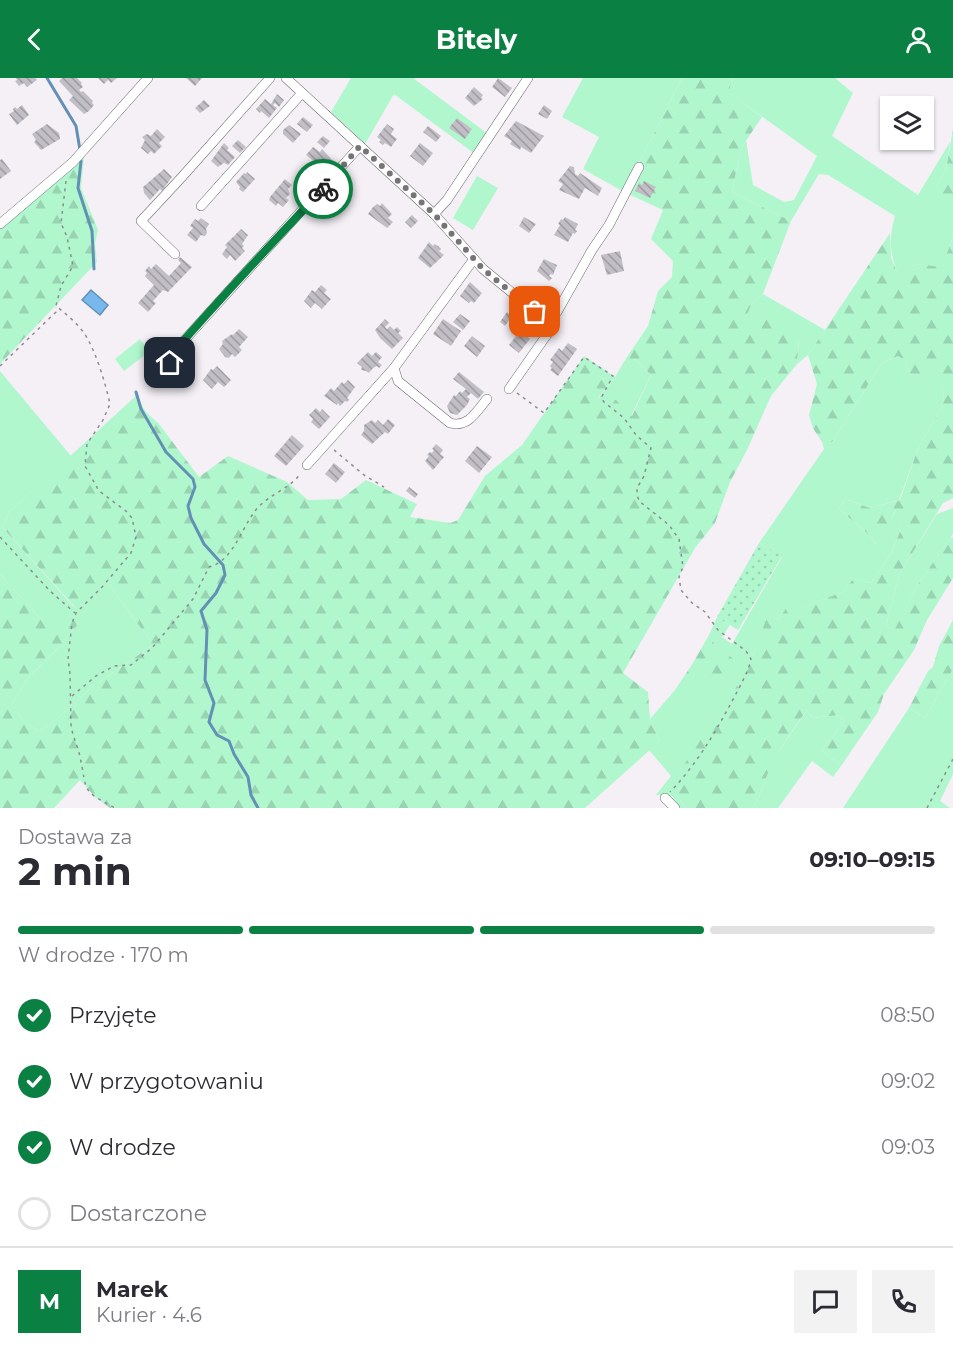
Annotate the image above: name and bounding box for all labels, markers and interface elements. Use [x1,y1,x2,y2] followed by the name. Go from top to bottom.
[18,23,51,56] icon: back
[436,23,517,56] text: Bitely
[902,23,935,56] icon: person
[880,96,934,150] map controls
[880,96,934,150] button: layers
[293,159,353,219] courier
[307,173,340,206] icon: bike
[509,286,560,337] pin
[518,295,551,328] icon: bag
[144,337,195,388] pin
[153,346,186,379] icon: home
[18,825,132,849] text: Dostawa za
[809,846,935,873] text: 09:10–09:15
[18,847,132,895] text: 2 min
[18,943,189,967] text: W drodze · 170 m
[18,999,51,1032] icon: check
[69,1002,157,1029] text: Przyjęte
[880,1003,935,1027] text: 08:50
[18,1065,51,1098] icon: check
[69,1068,264,1095] text: W przygotowaniu
[881,1069,935,1093] text: 09:02
[18,1131,51,1164] icon: check
[69,1134,176,1161] text: W drodze
[881,1135,935,1159] text: 09:03
[69,1200,207,1227] text: Dostarczone
[794,1270,857,1333] button: chat
[872,1270,935,1333] button: phone
[96,1276,168,1303] text: Marek
[39,1288,60,1315] text: M
[96,1303,202,1327] text: Kurier · 4.6

